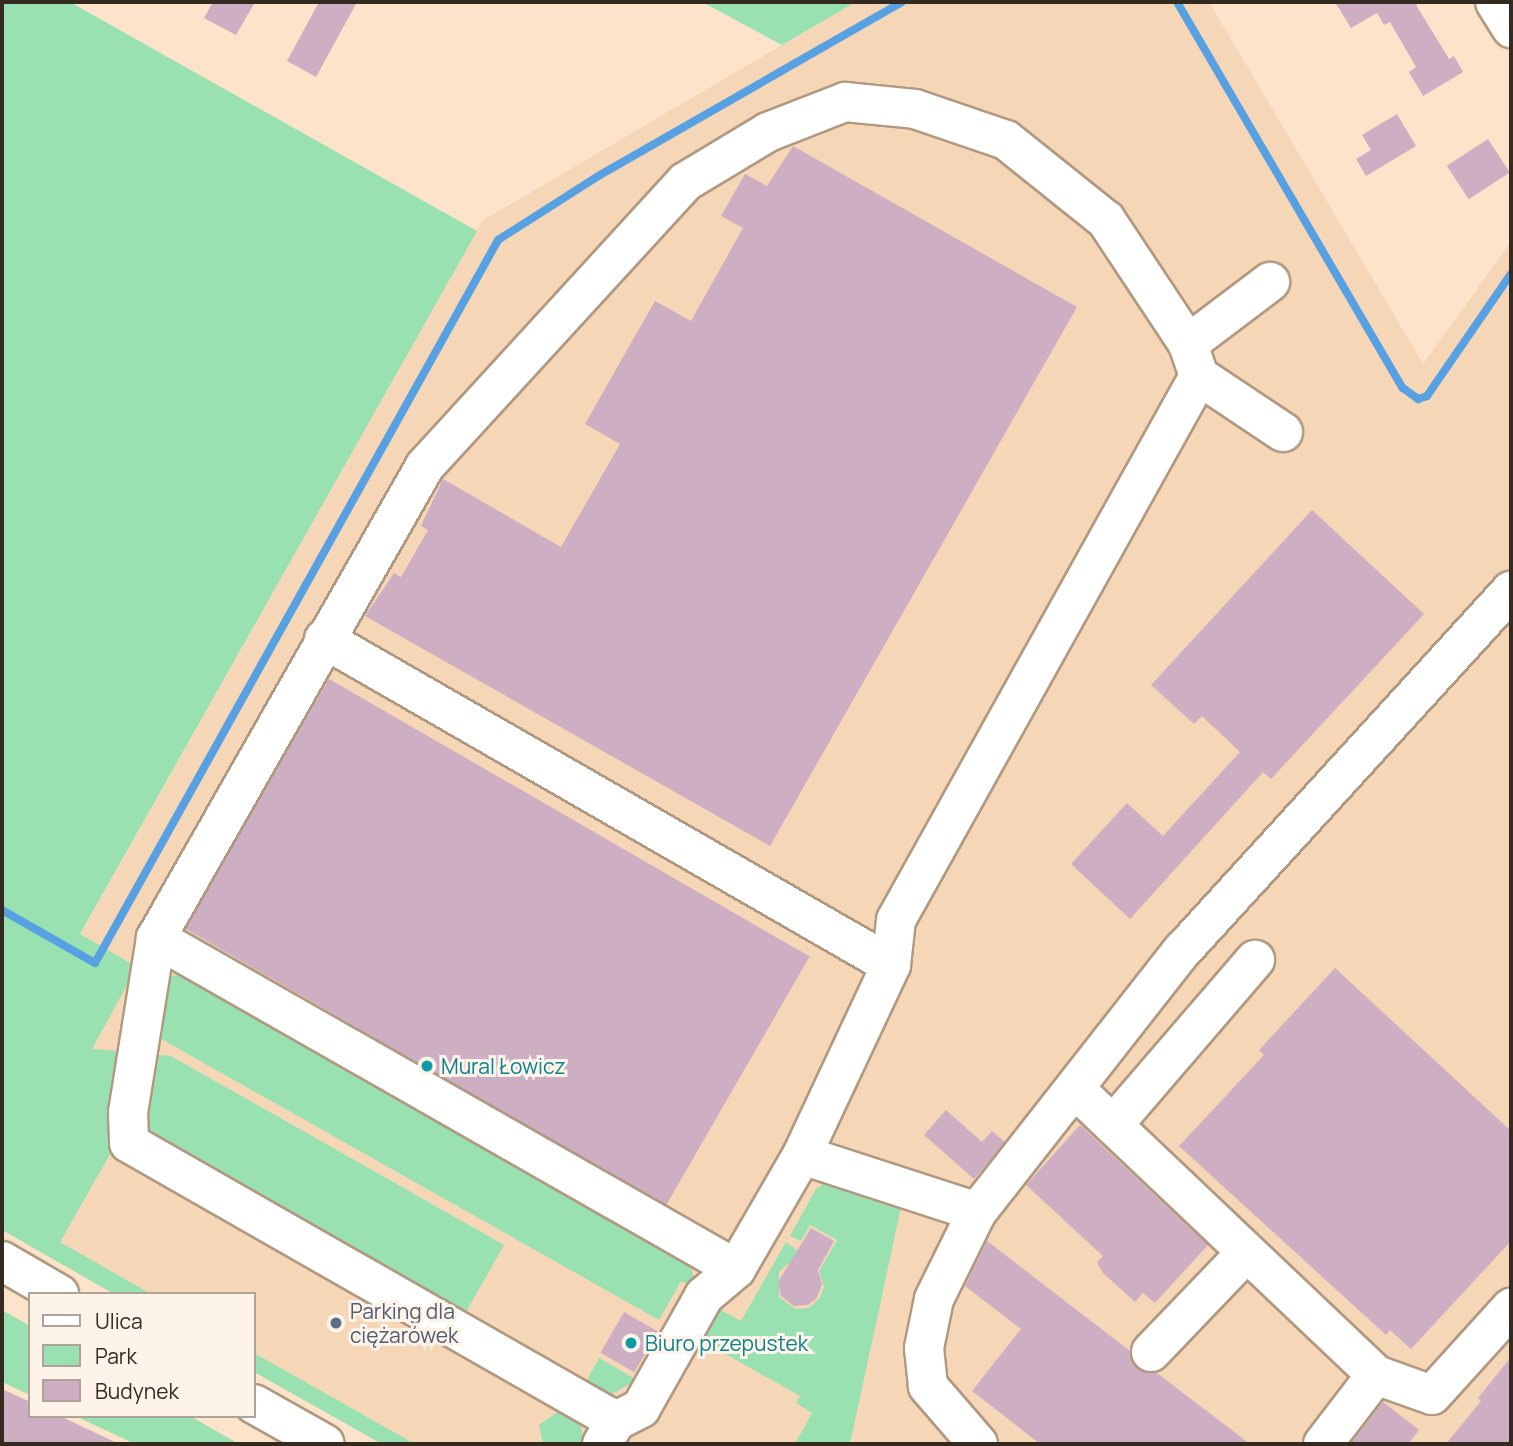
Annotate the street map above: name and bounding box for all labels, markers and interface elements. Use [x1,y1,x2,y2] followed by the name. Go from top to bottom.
[441,1053,566,1079] place label: Mural Łowicz
[419,1058,435,1074] marker: Mural Łowicz
[28,1292,256,1418] legend
[350,1298,458,1348] place label: Parking dla ciężarówek
[95,1307,143,1335] text: Ulica
[328,1315,344,1331] marker: Parking dla ciężarówek
[645,1330,808,1356] place label: Biuro przepustek
[623,1335,639,1351] marker: Biuro przepustek
[95,1342,137,1370] text: Park
[95,1377,179,1405] text: Budynek

